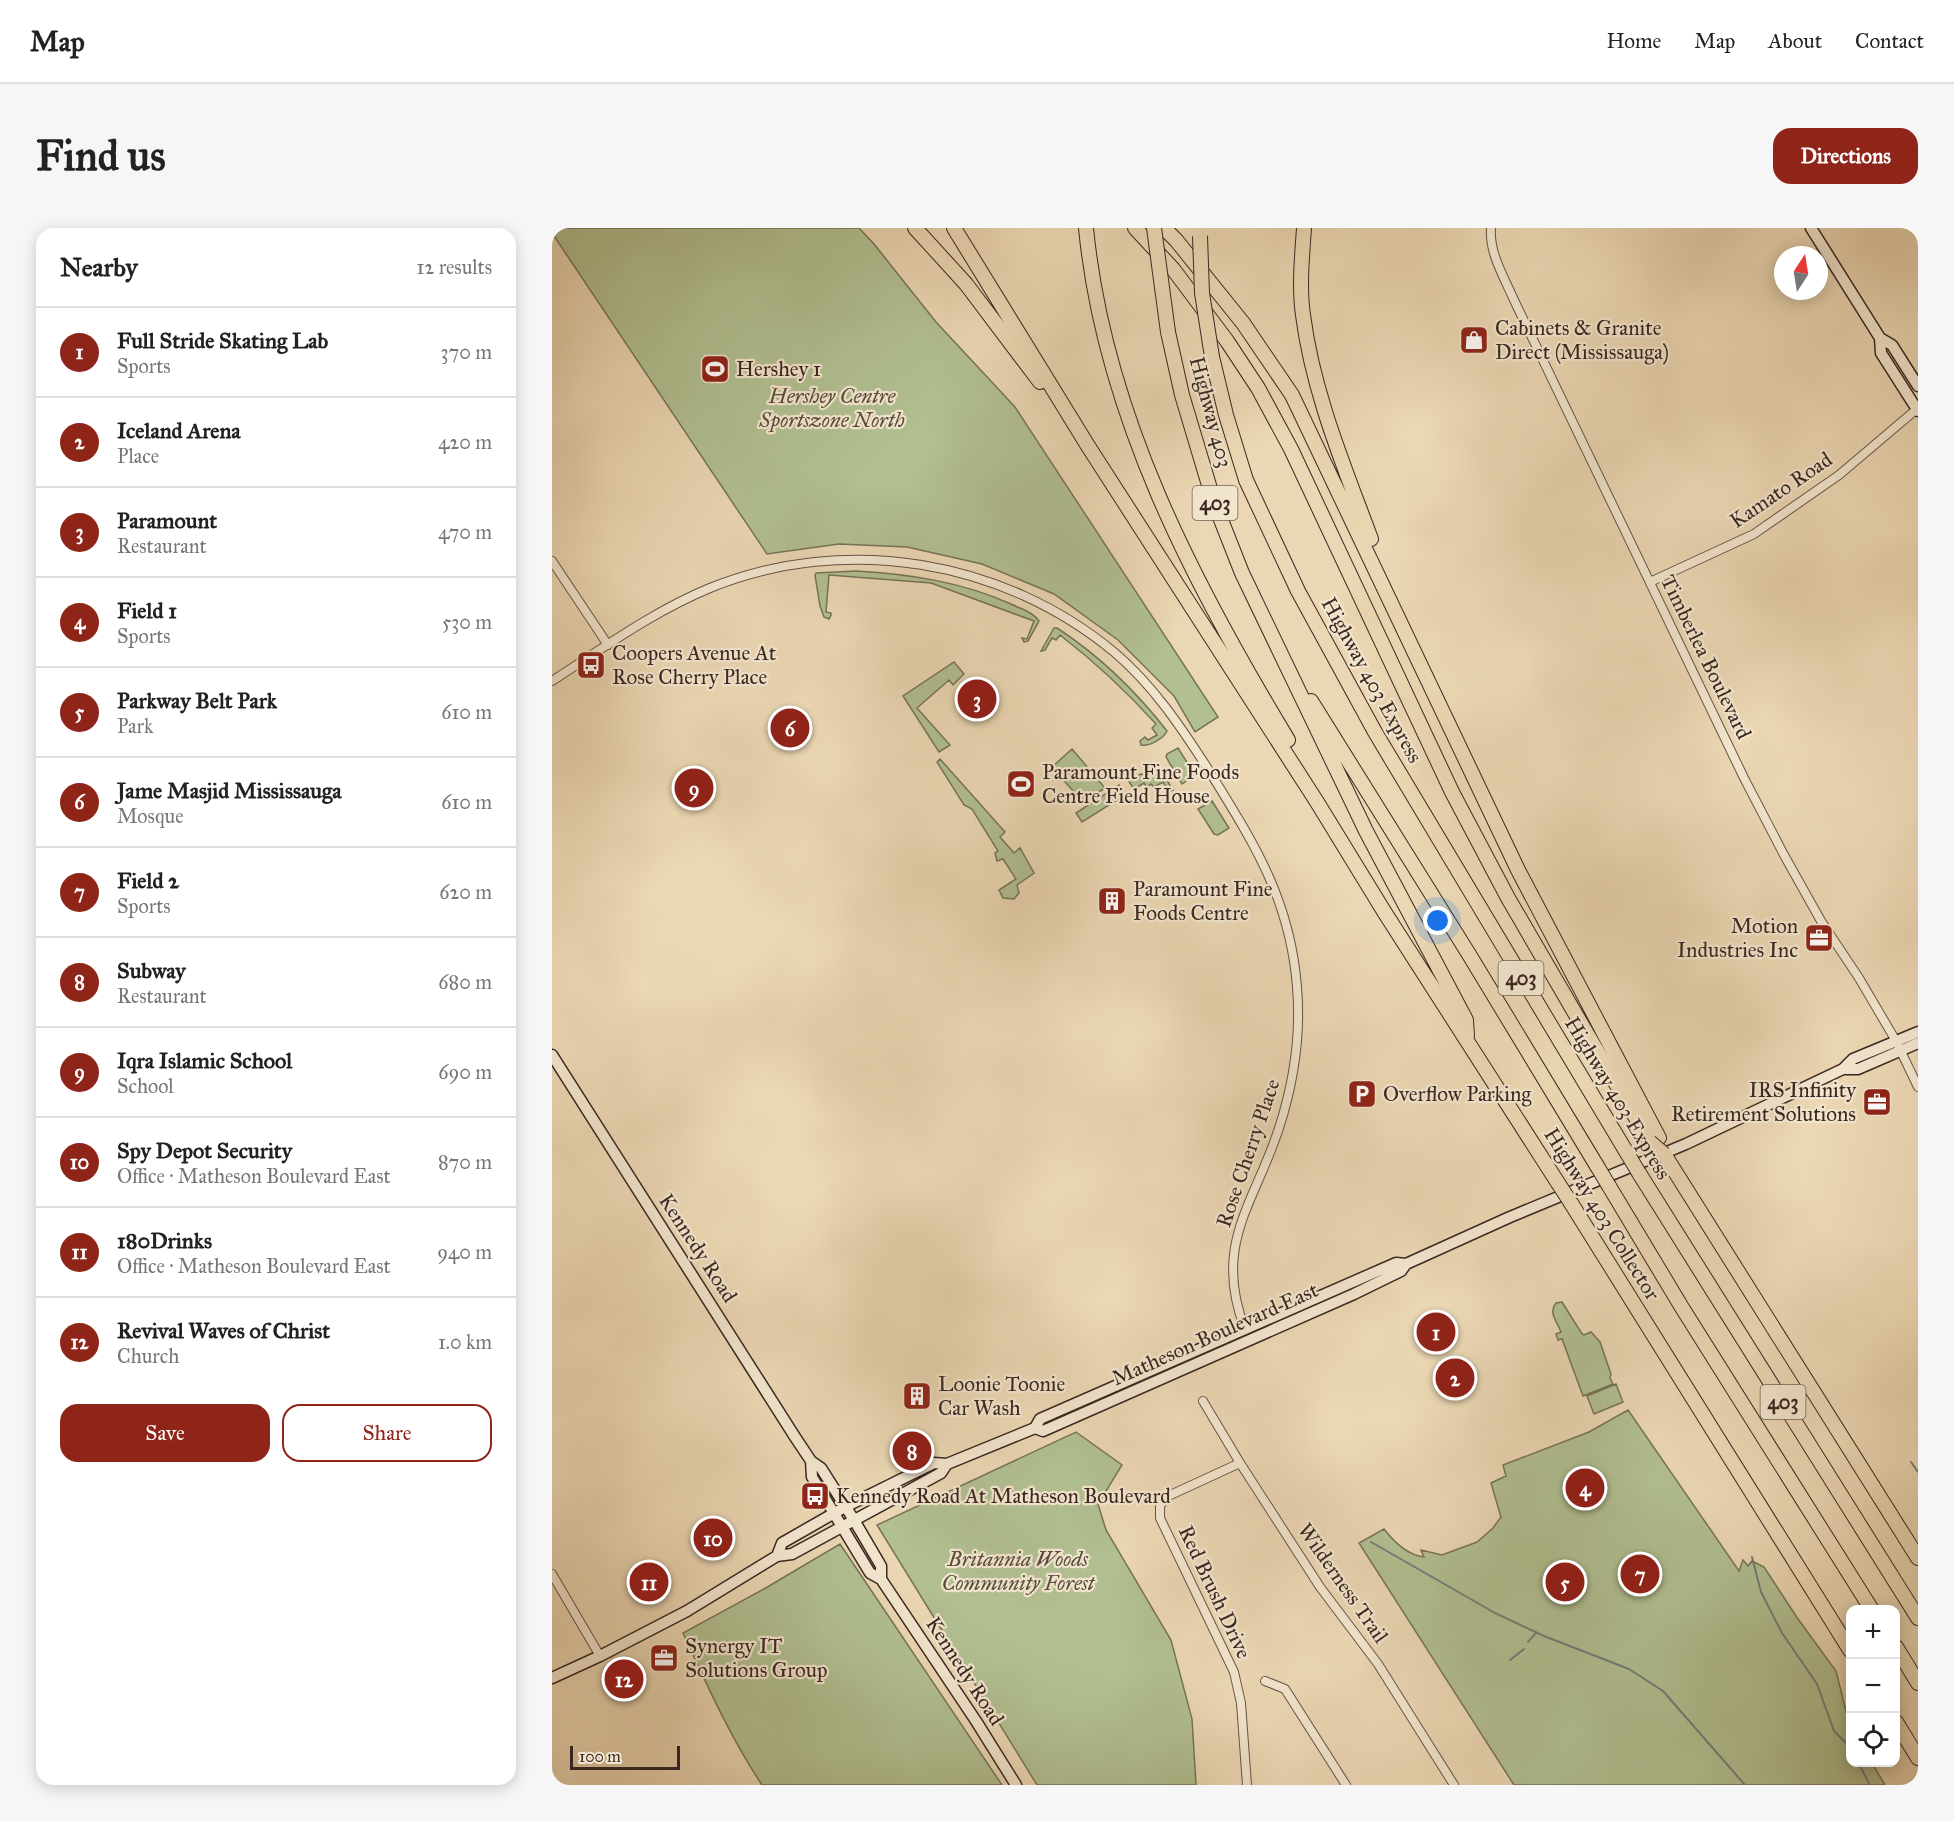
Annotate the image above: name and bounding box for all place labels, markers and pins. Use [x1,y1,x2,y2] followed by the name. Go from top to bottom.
[1495,315,1669,365] place label: Cabinets & Granite Direct (Mississauga)
[1458,324,1490,356] shop icon: Cabinets & Granite Direct (Mississauga)
[699,353,731,385] sports icon: Hershey 1
[736,356,821,382] place label: Hershey 1
[612,640,777,690] place label: Coopers Avenue At Rose Cherry Place
[575,649,607,681] bus stop icon: Coopers Avenue At Rose Cherry Place
[958,676,996,722] pin: 3
[770,706,810,750] pin: 6
[1042,759,1239,809] place label: Paramount Fine Foods Centre Field House
[674,766,714,810] pin: 9
[1005,768,1037,800] sports icon: Paramount Fine Foods Centre Field House
[1133,876,1273,926] place label: Paramount Fine Foods Centre
[1096,885,1128,917] building icon: Paramount Fine Foods Centre
[1677,913,1798,963] place label: Motion Industries Inc
[1803,922,1835,954] office icon: Motion Industries Inc
[1671,1077,1857,1127] place label: IRS Infinity Retirement Solutions
[1346,1078,1378,1110] parking icon: Overflow Parking
[1383,1081,1531,1107] place label: Overflow Parking
[1861,1086,1893,1118] office icon: IRS Infinity Retirement Solutions
[1416,1310,1456,1354] pin: 1
[1436,1356,1474,1400] pin: 2
[938,1371,1065,1421] place label: Loonie Toonie Car Wash
[901,1380,933,1412] building icon: Loonie Toonie Car Wash
[892,1428,932,1474] pin: 8
[1566,1466,1604,1510] pin: 4
[799,1480,831,1512] bus stop icon: Kennedy Road At Matheson Boulevard
[836,1483,1171,1509] place label: Kennedy Road At Matheson Boulevard
[694,1516,732,1560] pin: 10
[1620,1552,1660,1596] pin: 7
[630,1560,668,1604] pin: 11
[1546,1560,1584,1604] pin: 5
[685,1633,827,1683] place label: Synergy IT Solutions Group
[648,1642,680,1674] office icon: Synergy IT Solutions Group
[604,1656,644,1702] pin: 12

